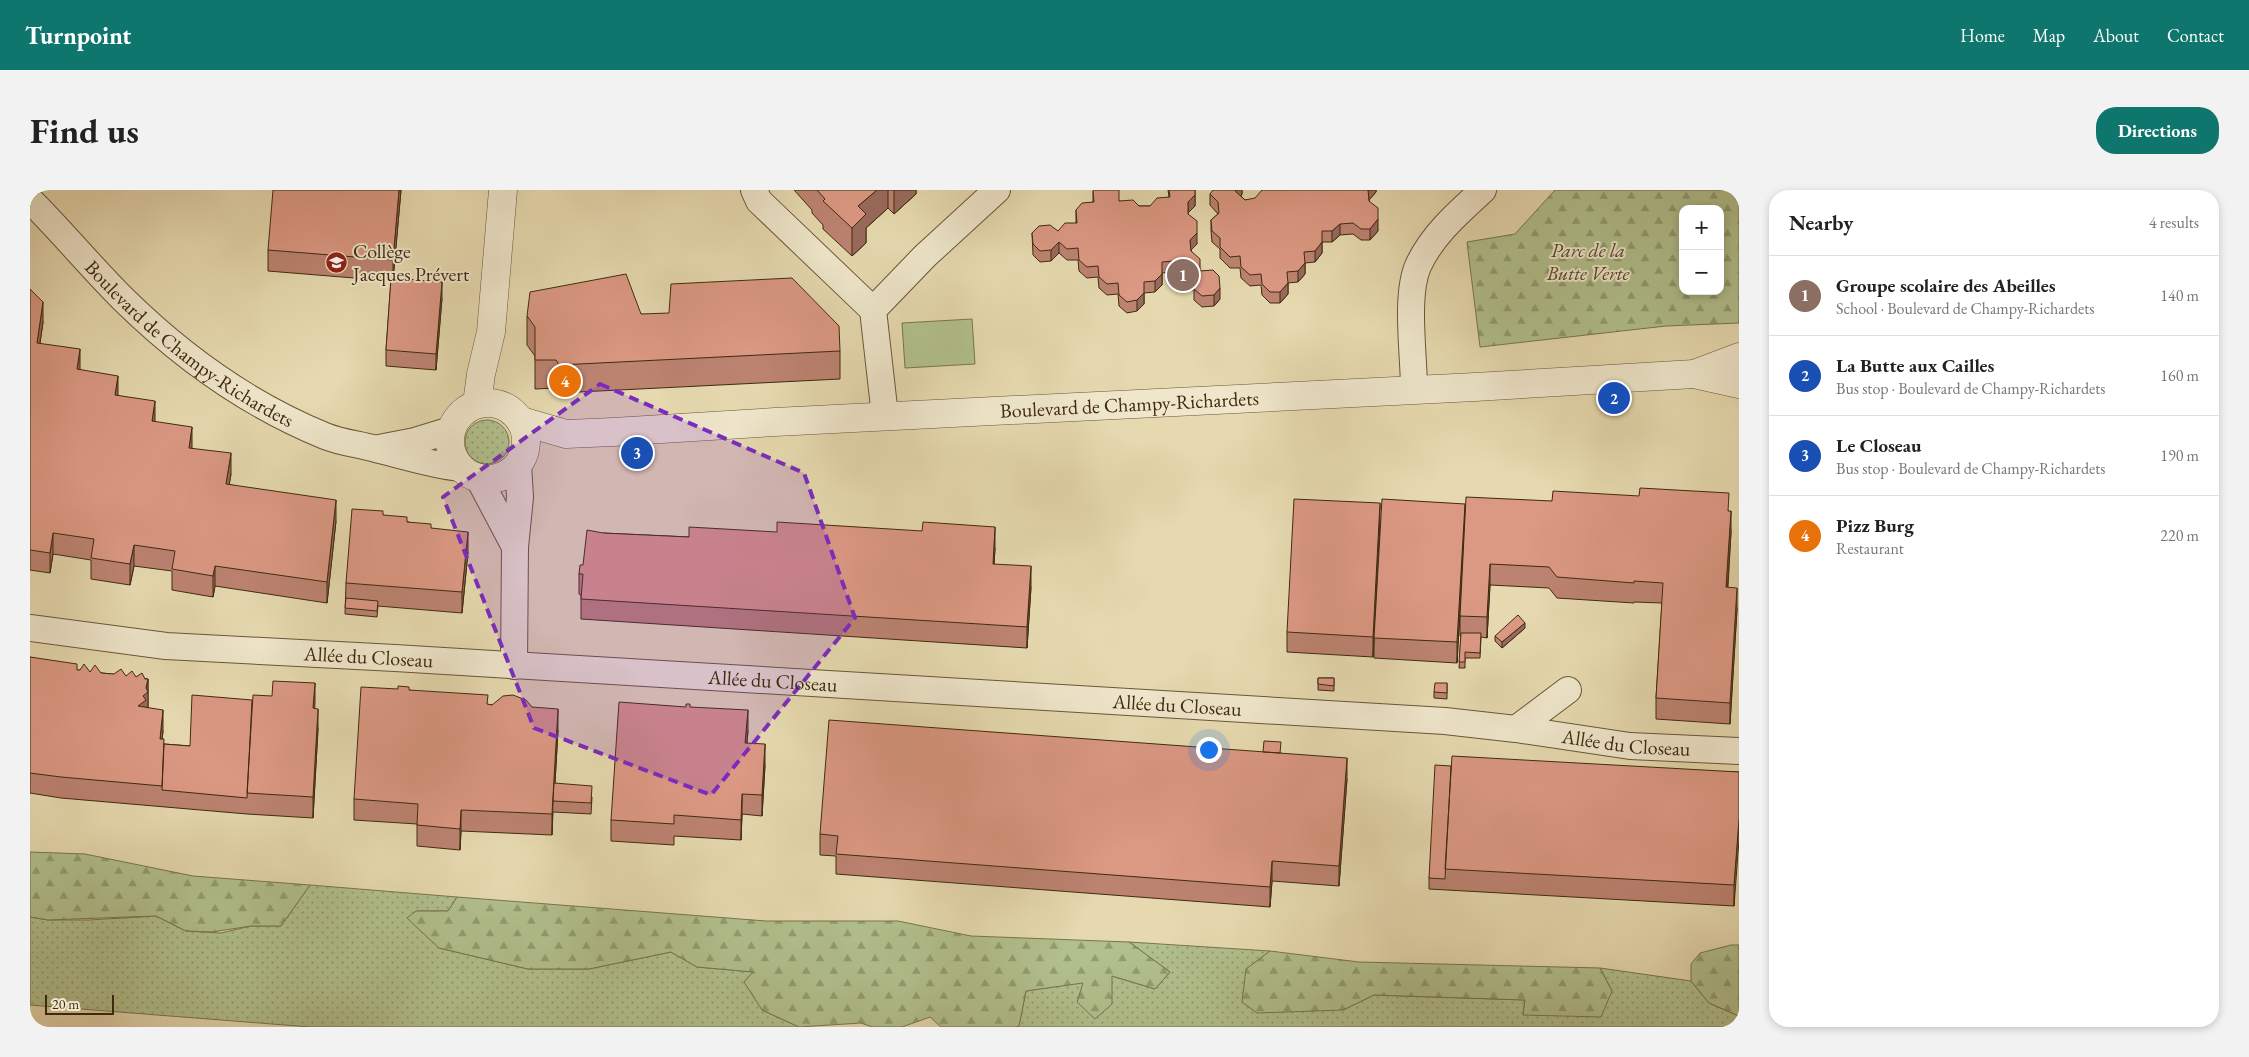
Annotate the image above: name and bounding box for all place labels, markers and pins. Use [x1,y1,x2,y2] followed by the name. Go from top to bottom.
[351,238,470,287] place label: Collège Jacques Prévert
[325,250,349,274] school or university icon: Collège Jacques Prévert
[1167,256,1199,294] pin: 1
[549,362,581,400] pin: 4
[1598,379,1630,417] pin: 2
[621,434,653,472] pin: 3

